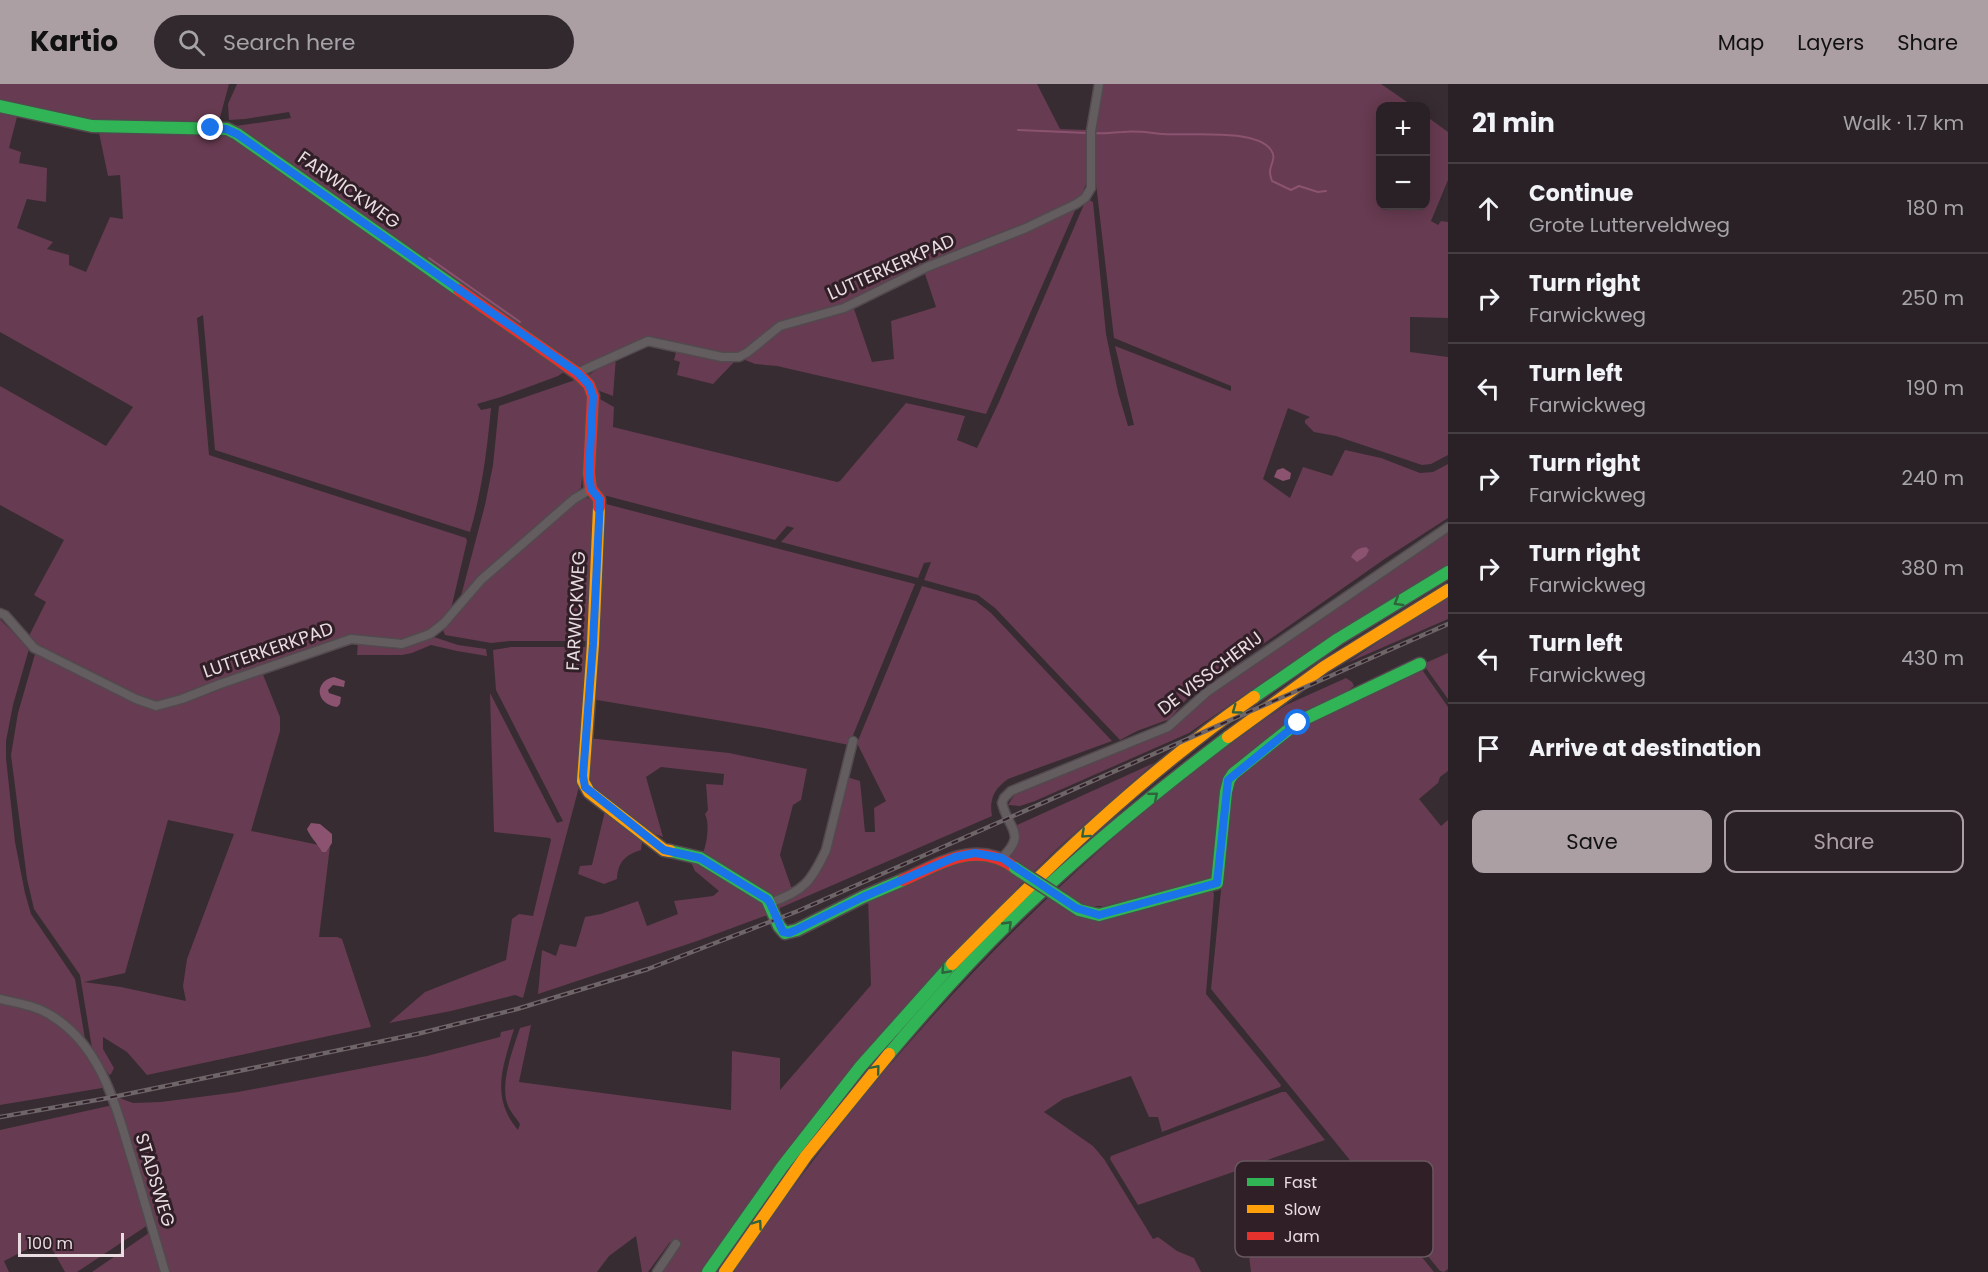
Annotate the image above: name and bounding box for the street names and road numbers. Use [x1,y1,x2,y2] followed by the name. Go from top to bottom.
[293,145,405,234] street label: FARWICKWEG
[823,227,958,306] street label: LUTTERKERKPAD
[560,551,591,671] street label: FARWICKWEG
[199,615,336,684] street label: LUTTERKERKPAD
[1152,625,1267,720] street label: DE VISSCHERIJ
[129,1130,182,1230] street label: STADSWEG

